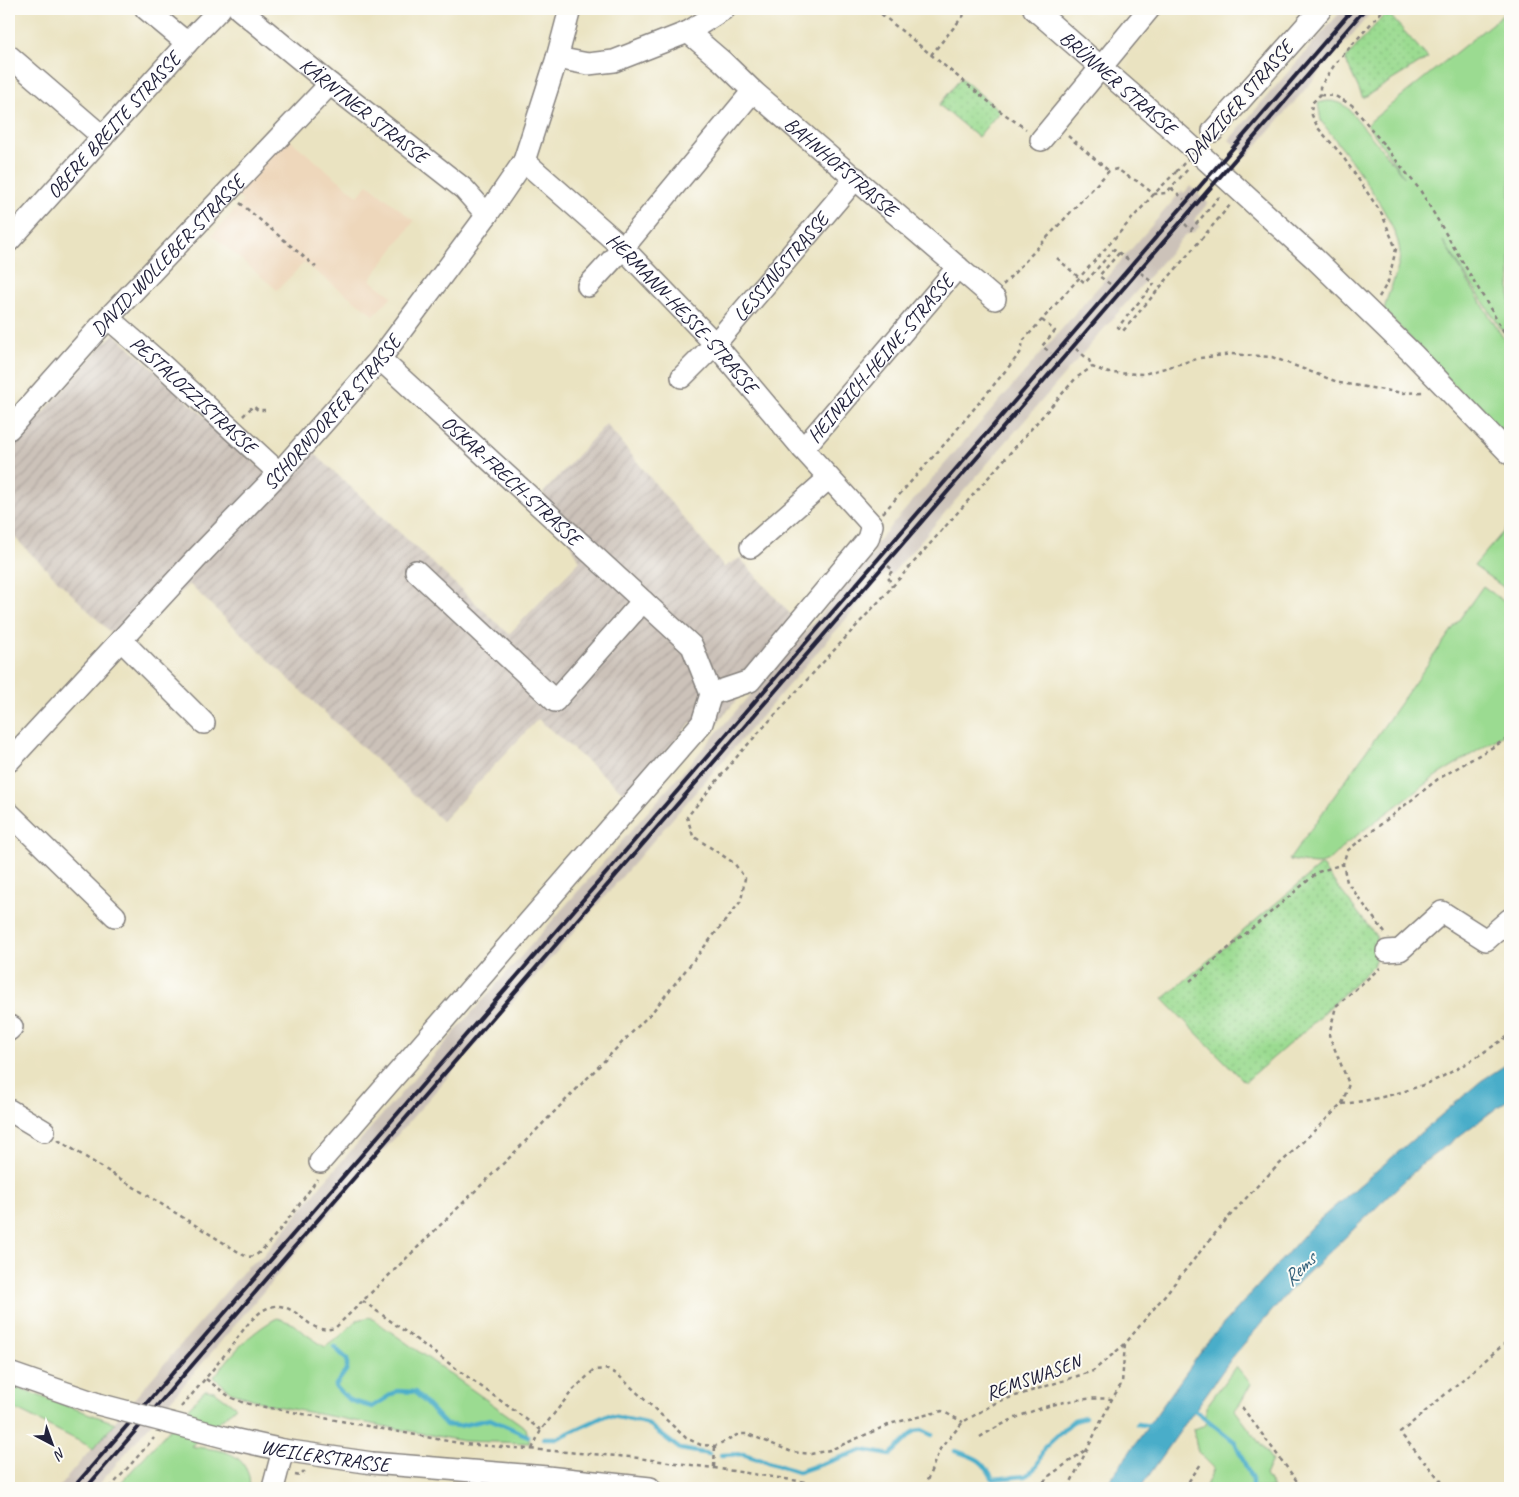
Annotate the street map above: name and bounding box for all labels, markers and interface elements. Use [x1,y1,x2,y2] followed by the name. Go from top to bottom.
[1055,25,1184,143] street label: BRÜNNER STRASSE
[1178,34,1300,169] street label: DANZIGER STRASSE
[41,45,188,204] street label: OBERE BREITE STRASSE
[295,52,435,171] street label: KÄRNTNER STRASSE
[779,112,904,224] street label: BAHNHOFSTRASSE
[86,168,252,342] street label: DAVID-WOLLEBER-STRASSE
[728,206,836,327] street label: LESSINGSTRASSE
[601,228,765,401] street label: HERMANN-HESSE-STRASSE
[802,267,961,448] street label: HEINRICH-HEINE-STRASSE
[258,328,408,495] street label: SCHORNDORFER STRASSE
[125,331,264,461] street label: PESTALOZZISTRASSE
[436,410,589,553] street label: OSKAR-FRECH-STRASSE
[1277,1244,1324,1291] water label: Rems
[982,1348,1087,1406] street label: REMSWASEN
[28,1420,78,1470] north arrow
[259,1434,393,1478] street label: WEILERSTRASSE
[50,1444,69,1464] text: N

